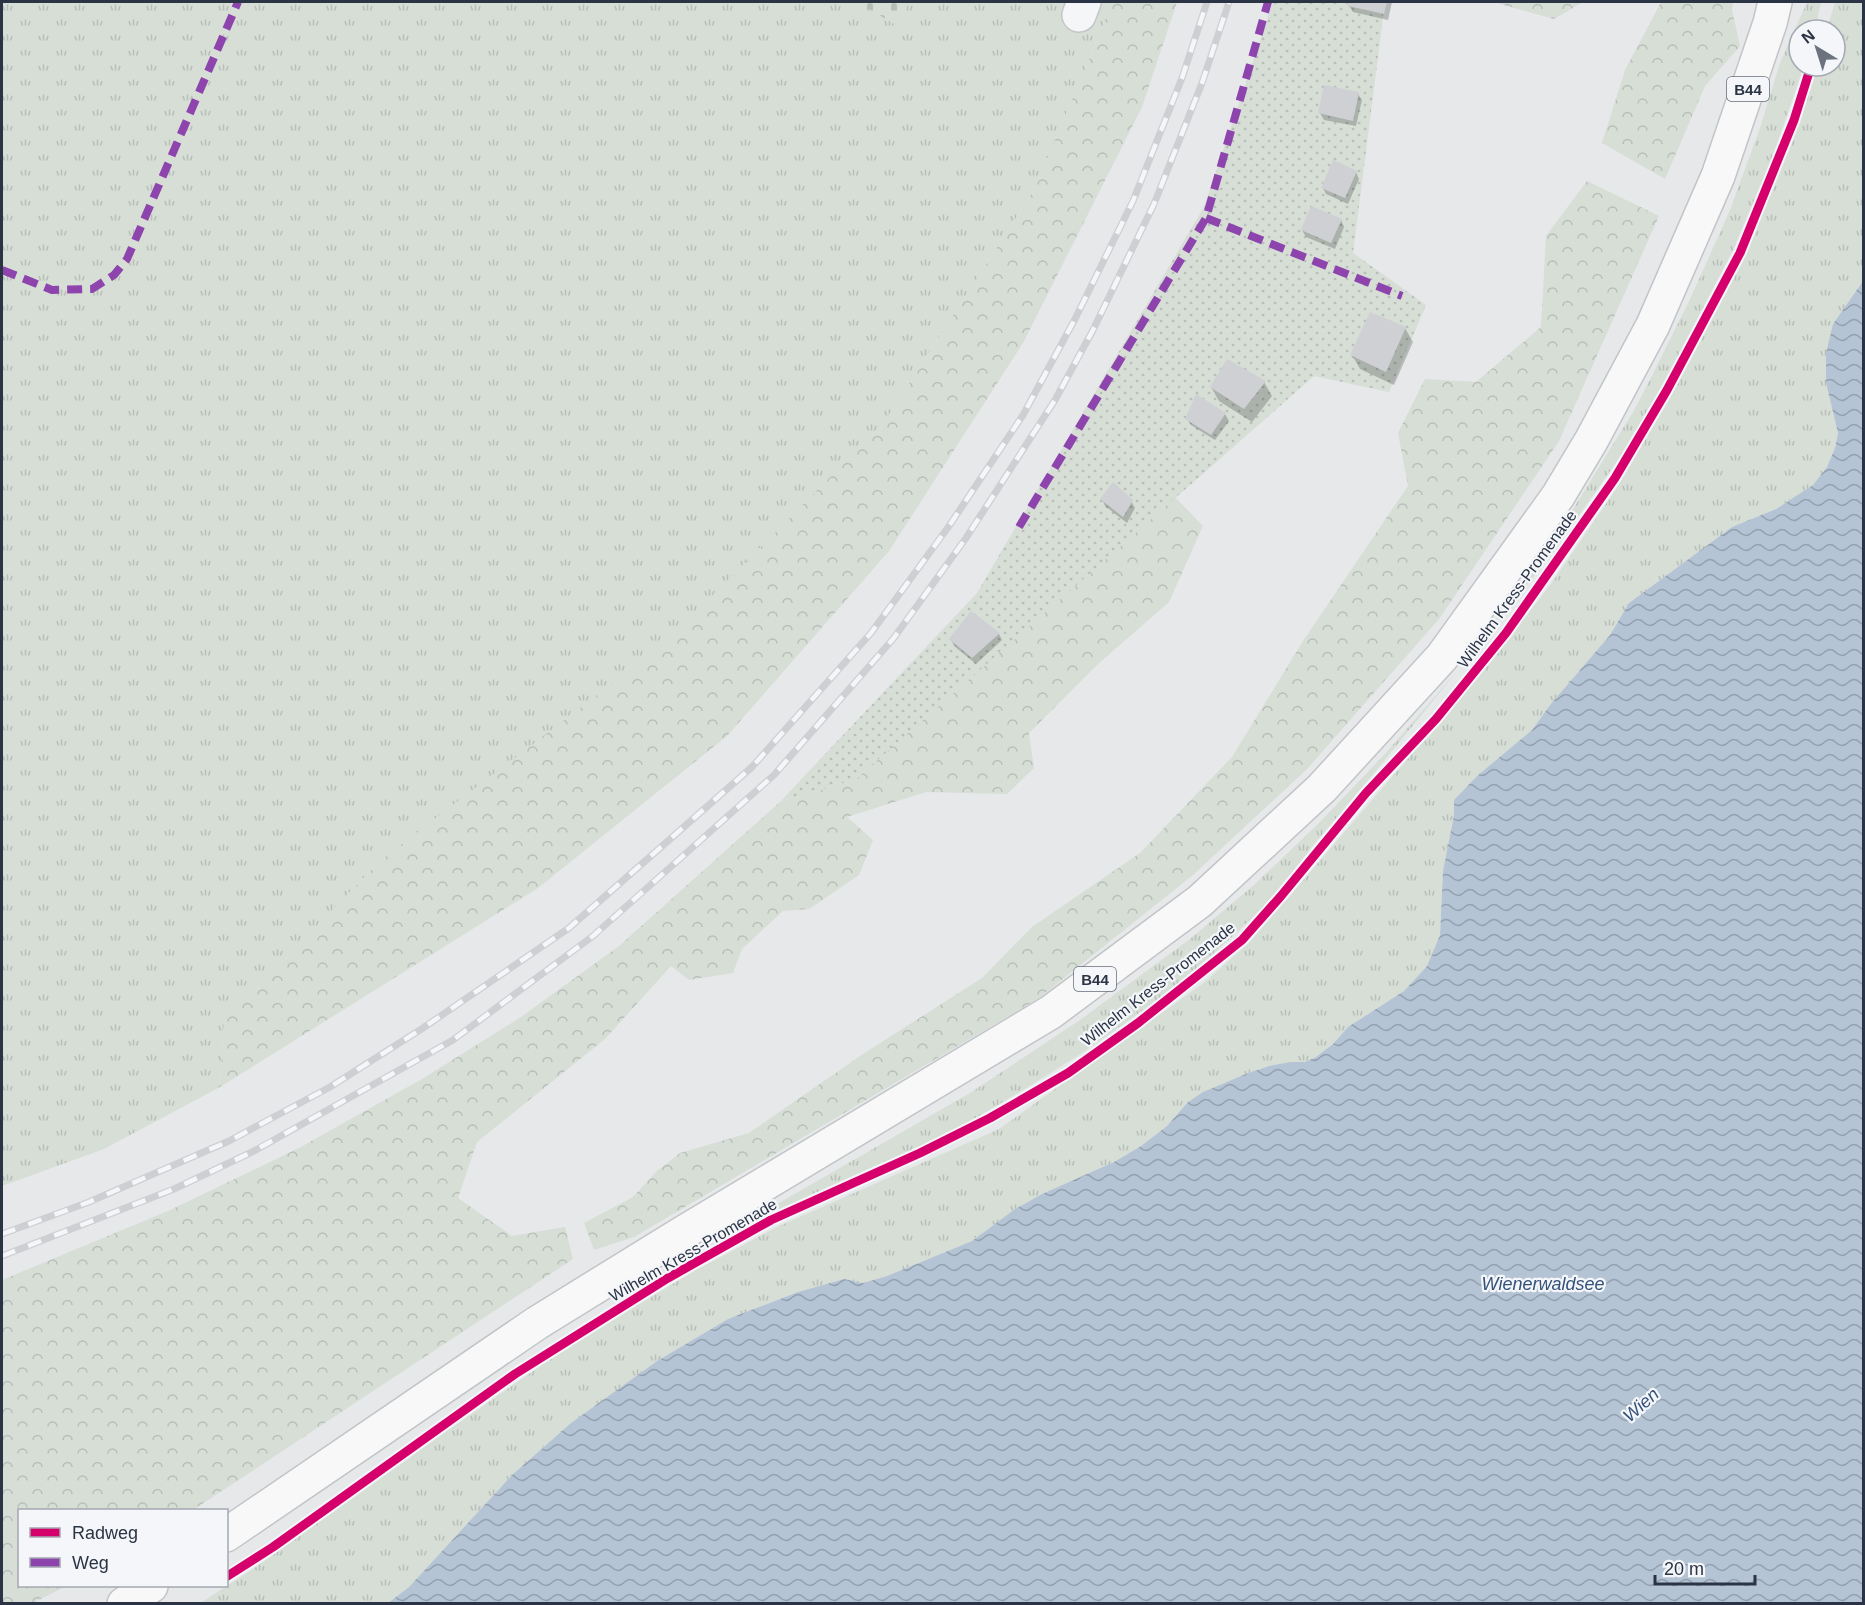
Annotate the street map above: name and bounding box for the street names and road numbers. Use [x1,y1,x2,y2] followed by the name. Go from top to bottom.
[1727,77,1769,101] road number: B44
[1454,507,1580,671] street label: Wilhelm Kress-Promenade
[1078,919,1238,1049] street label: Wilhelm Kress-Promenade
[1074,967,1116,991] road number: B44
[606,1195,780,1305] street label: Wilhelm Kress-Promenade

